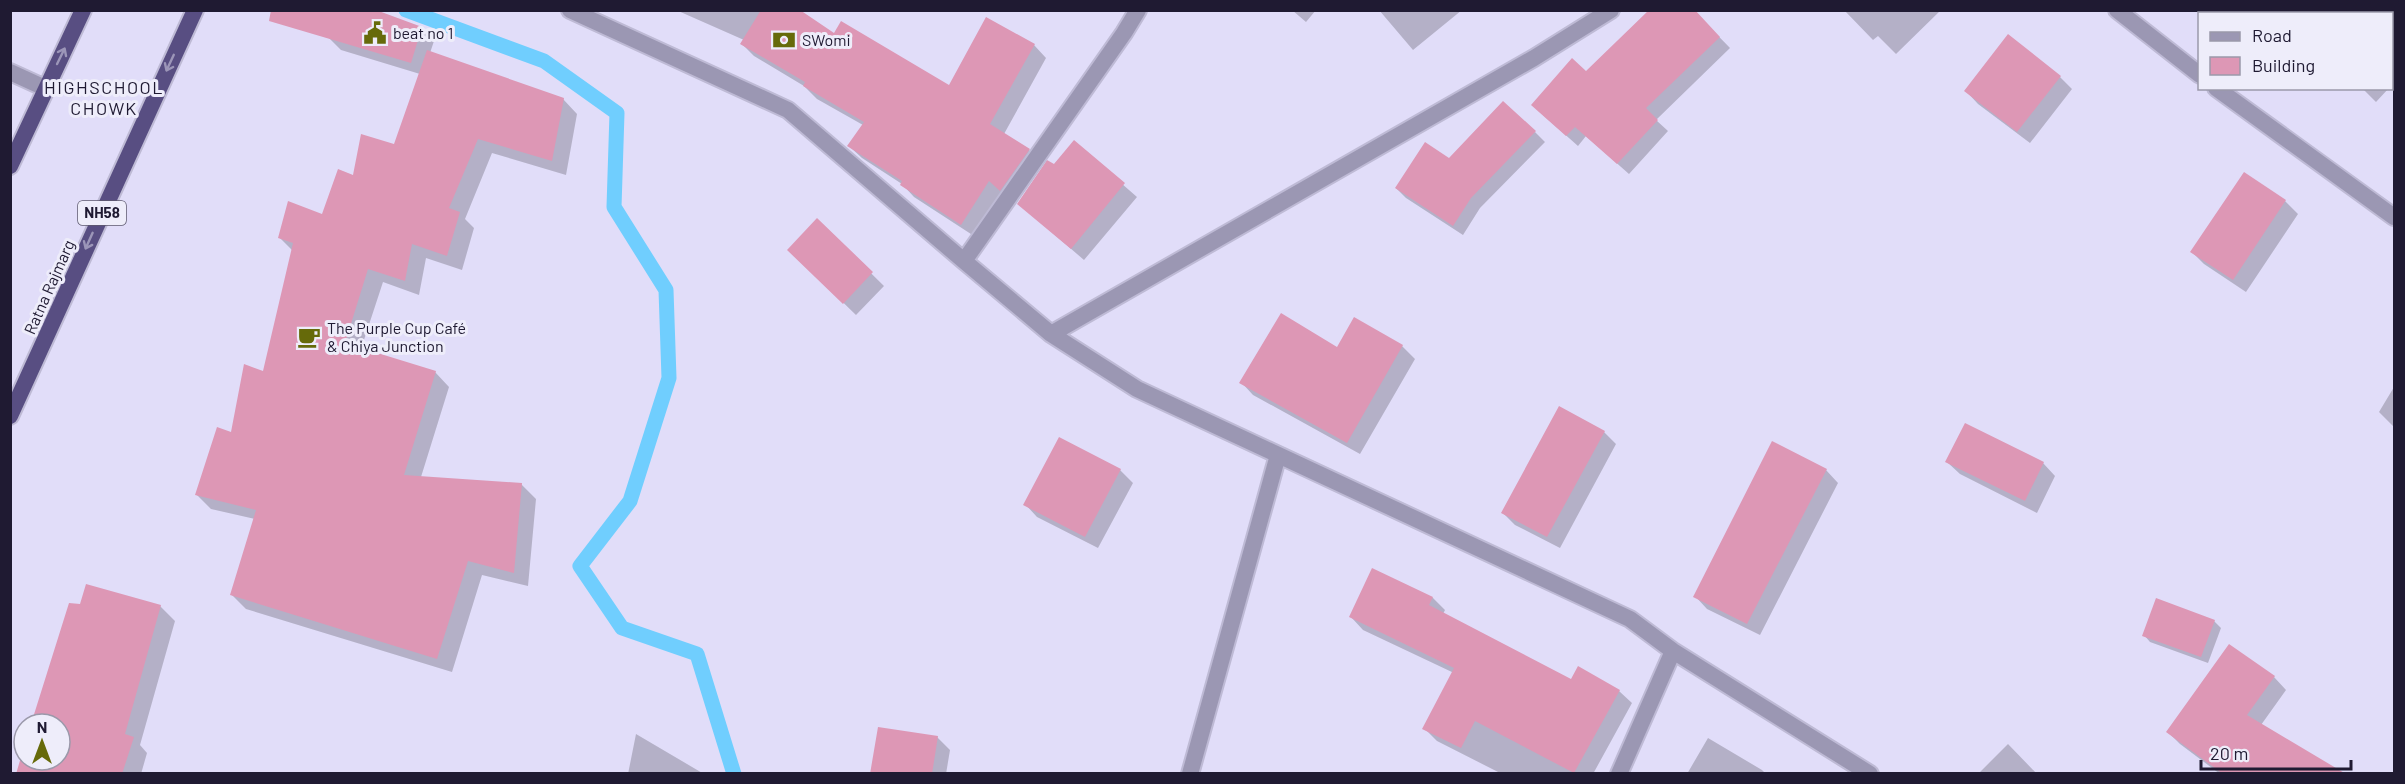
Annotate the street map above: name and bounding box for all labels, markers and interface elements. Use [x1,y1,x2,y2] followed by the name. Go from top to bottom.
[2198,12,2393,90] legend
[362,20,388,46] public building icon: beat no 1
[393,23,453,42] place label: beat no 1
[2252,24,2292,46] text: Road
[771,27,797,53] bank icon: SWomi
[802,30,851,49] place label: SWomi
[55,47,67,65] one-way arrow
[164,54,176,72] one-way arrow
[2252,54,2315,76] text: Building
[44,76,164,119] district label: HIGHSCHOOL CHOWK
[78,201,126,225] road number: NH58
[83,231,95,249] one-way arrow
[19,237,78,337] street label: Ratna Rajmarg
[327,318,466,355] place label: The Purple Cup Café & Chiya Junction
[296,324,322,350] cafe icon: The Purple Cup Café & Chiya Junction
[12,712,72,772] north arrow
[37,717,47,736] text: N
[2201,733,2351,771] scale bar
[2210,742,2248,764] text: 20 m

